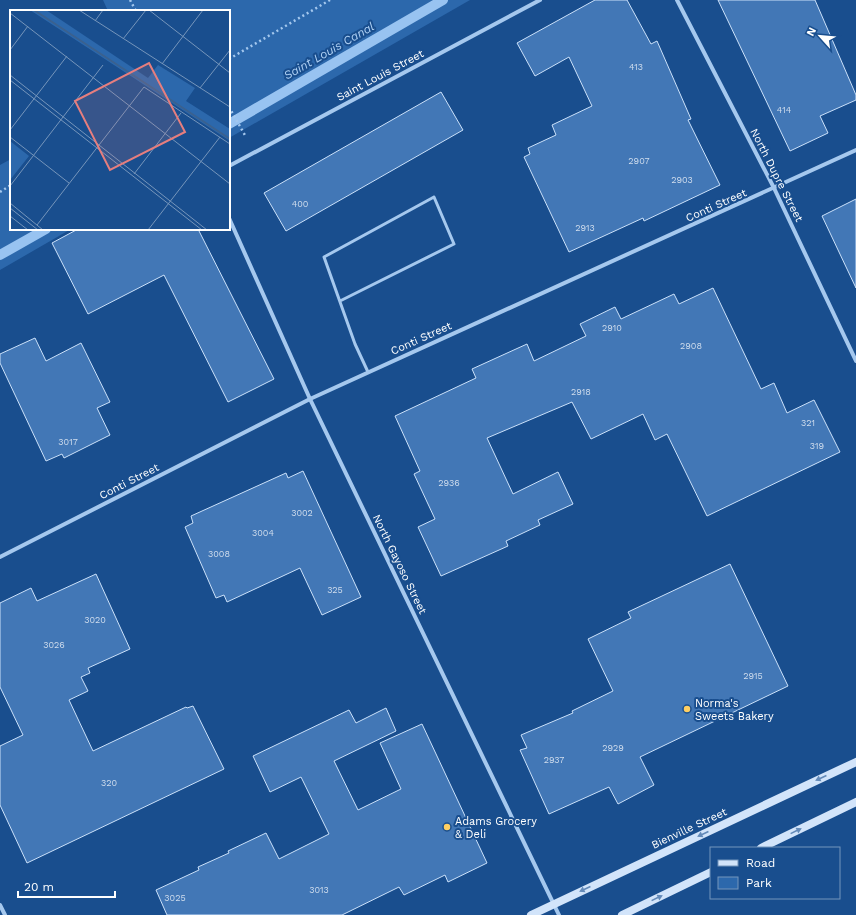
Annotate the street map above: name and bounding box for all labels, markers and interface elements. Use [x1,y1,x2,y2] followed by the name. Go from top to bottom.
[10,10,230,230] inset map
[800,16,840,56] north arrow
[281,19,377,83] water label: Saint Louis Canal
[804,25,819,38] text: N
[335,47,426,104] street label: Saint Louis Street
[629,62,643,72] house number: 413
[777,105,792,115] house number: 414
[747,126,806,224] street label: North Dupre Street
[628,156,650,166] house number: 2907
[671,175,693,185] house number: 2903
[684,186,749,225] street label: Conti Street
[292,199,309,209] house number: 400
[575,223,595,233] house number: 2913
[389,319,454,358] street label: Conti Street
[602,323,622,333] house number: 2910
[680,341,702,351] house number: 2908
[571,387,591,397] house number: 2918
[801,418,815,428] house number: 321
[58,437,78,447] house number: 3017
[810,441,824,451] house number: 319
[97,461,162,502] street label: Conti Street
[438,478,460,488] house number: 2936
[291,508,313,518] house number: 3002
[370,512,430,617] street label: North Gayoso Street
[252,528,274,538] house number: 3004
[208,549,230,559] house number: 3008
[327,585,343,595] house number: 325
[84,615,106,625] house number: 3020
[43,640,65,650] house number: 3026
[743,671,763,681] house number: 2915
[695,697,774,723] place label: Norma's Sweets Bakery
[682,704,692,714] marker: Norma's Sweets Bakery
[602,743,624,753] house number: 2929
[544,755,564,765] house number: 2937
[815,775,826,781] one-way arrow
[101,778,117,788] house number: 320
[649,805,729,852] street label: Bienville Street
[455,815,537,841] place label: Adams Grocery & Deli
[442,822,452,832] marker: Adams Grocery & Deli
[790,828,802,834] one-way arrow
[697,831,709,837] one-way arrow
[710,847,840,899] legend
[746,856,775,870] text: Road
[18,873,115,899] scale bar
[746,876,772,890] text: Park
[24,880,54,894] text: 20 m
[309,885,329,895] house number: 3013
[580,886,591,892] one-way arrow
[164,893,186,903] house number: 3025
[652,895,663,901] one-way arrow

